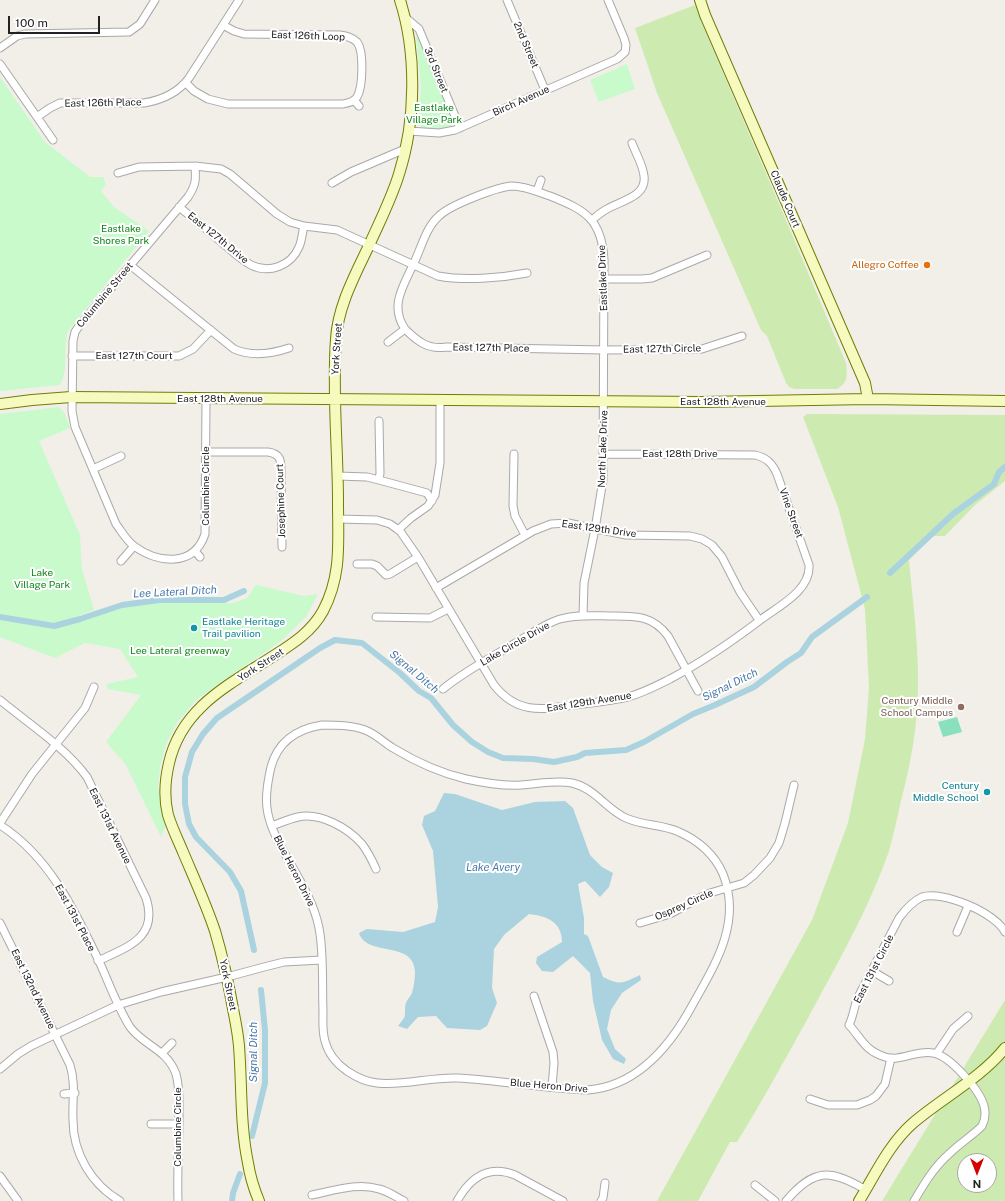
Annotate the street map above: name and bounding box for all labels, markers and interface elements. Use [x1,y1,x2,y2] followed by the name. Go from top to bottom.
[10,8,102,34] scale bar
[15,16,48,30] text: 100 m
[511,20,541,70] street label: 2nd Street
[271,29,345,43] street label: East 126th Loop
[421,46,451,94] street label: 3rd Street
[491,83,551,119] street label: Birch Avenue
[64,96,142,110] street label: East 126th Place
[406,102,462,126] park label: Eastlake Village Park
[768,168,802,230] street label: Claude Court
[185,210,251,266] street label: East 127th Drive
[93,223,149,246] park label: Eastlake Shores Park
[596,245,610,311] street label: Eastlake Drive
[851,259,919,271] place label: Allegro Coffee
[74,260,136,330] street label: Columbine Street
[922,260,932,270] marker: Allegro Coffee
[329,323,345,375] street label: York Street
[452,341,530,355] street label: East 127th Place
[623,342,701,356] street label: East 127th Circle
[95,350,173,362] street label: East 127th Court
[177,393,263,405] street label: East 128th Avenue
[680,396,766,408] street label: East 128th Avenue
[596,410,610,488] street label: North Lake Drive
[200,446,212,526] street label: Columbine Circle
[642,448,718,460] street label: East 128th Drive
[274,464,288,538] street label: Josephine Court
[776,486,806,540] street label: Vine Street
[561,518,637,540] street label: East 129th Drive
[14,567,70,590] park label: Lake Village Park
[133,583,217,601] water label: Lee Lateral Ditch
[202,616,285,640] place label: Eastlake Heritage Trail pavilion
[478,619,552,669] street label: Lake Circle Drive
[189,623,199,633] marker: Eastlake Heritage Trail pavilion
[130,645,230,657] park label: Lee Lateral greenway
[236,646,286,684] street label: York Street
[387,648,441,696] water label: Signal Ditch
[700,666,760,704] water label: Signal Ditch
[546,689,632,715] street label: East 129th Avenue
[881,695,953,718] place label: Century Middle School Campus
[956,702,966,712] marker: Century Middle School Campus
[913,780,979,804] place label: Century Middle School
[86,786,134,866] street label: East 131st Avenue
[982,787,992,797] marker: Century Middle School
[271,833,317,909] street label: Blue Heron Drive
[466,861,520,875] water label: Lake Avery
[52,882,98,954] street label: East 131st Place
[653,887,715,923] street label: Osprey Circle
[851,933,897,1005] street label: East 131st Circle
[8,947,58,1031] street label: East 132nd Avenue
[217,958,239,1012] street label: York Street
[247,1022,261,1082] water label: Signal Ditch
[509,1077,589,1095] street label: Blue Heron Drive
[172,1087,184,1167] street label: Columbine Circle
[957,1153,997,1193] north arrow
[973,1178,981,1190] text: N

